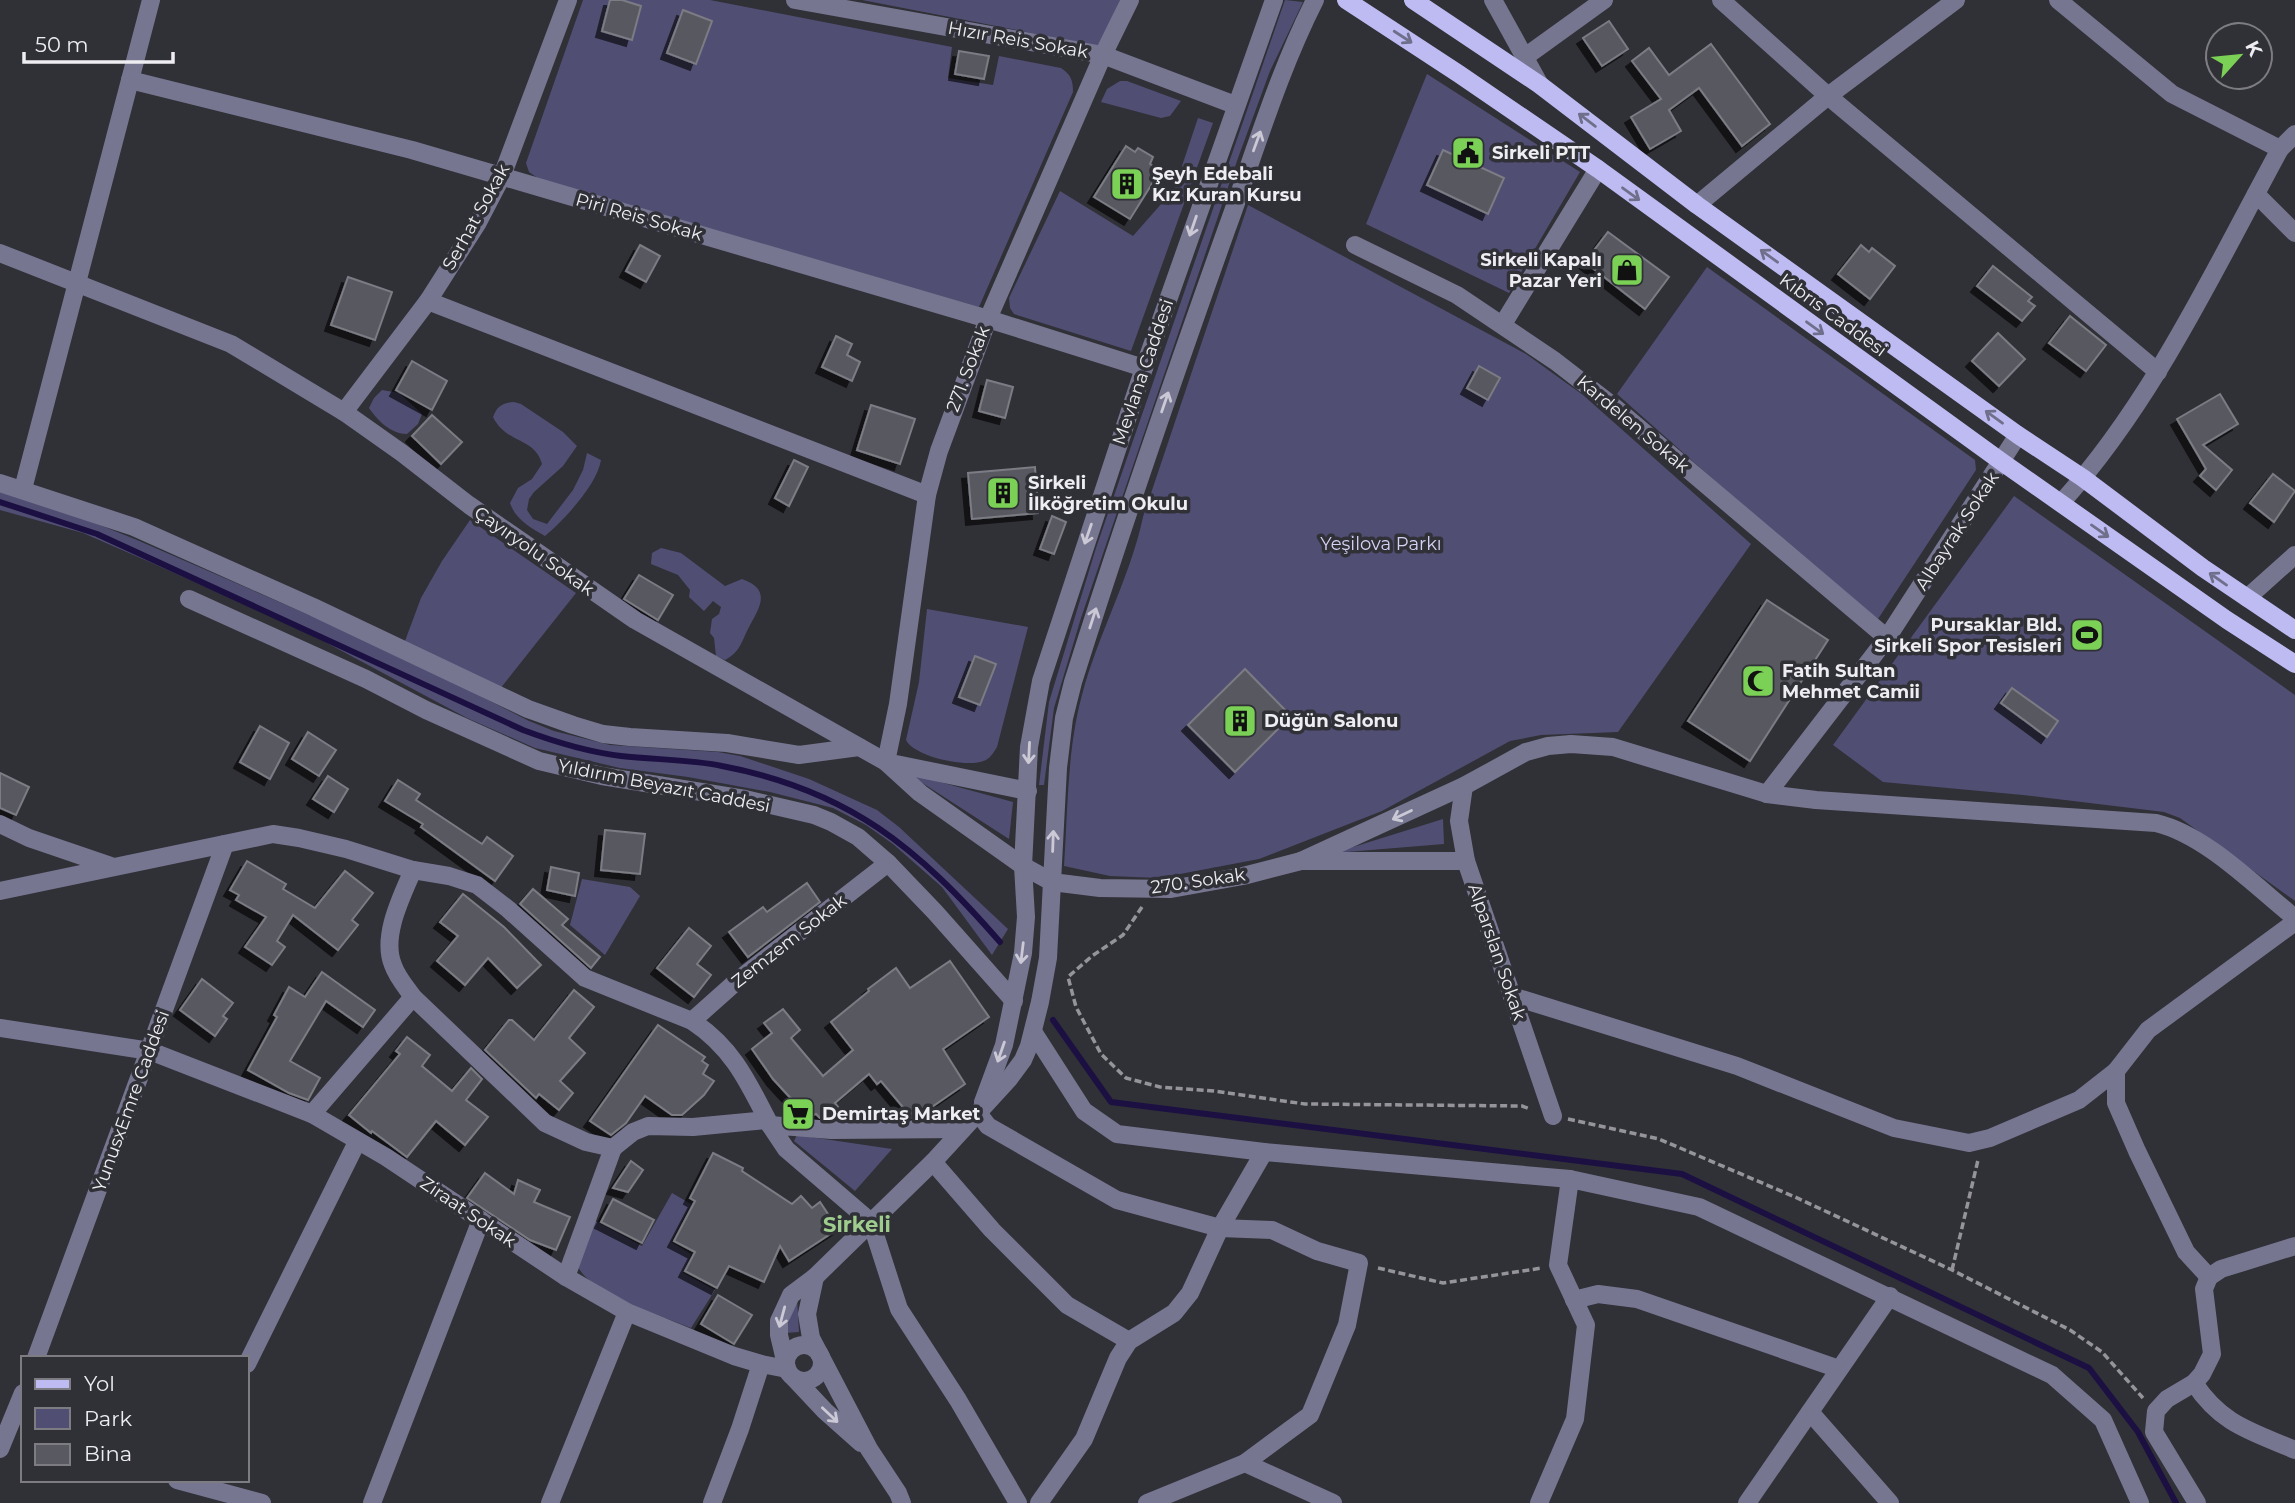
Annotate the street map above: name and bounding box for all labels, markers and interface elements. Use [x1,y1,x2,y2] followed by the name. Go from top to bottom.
[946,17,1090,63] street label: Hızır Reis Sokak
[24,21,173,65] scale bar
[2204,21,2274,91] north arrow
[1393,31,1413,45] one-way arrow
[35,32,89,57] text: 50 m
[2240,37,2268,61] text: K
[1578,113,1597,127] one-way arrow
[1252,131,1264,153] one-way arrow
[1449,134,1487,172] public building icon: Sirkeli PTT
[1492,142,1591,164] place label: Sirkeli PTT
[438,160,514,274] street label: Serhat Sokak
[1152,163,1302,206] place label: Şeyh Edebali Kız Kuran Kursu
[1108,165,1146,203] building icon: Şeyh Edebali Kız Kuran Kursu
[1621,186,1640,201] one-way arrow
[573,188,705,246] street label: Piri Reis Sokak
[1186,214,1198,236] one-way arrow
[1480,249,1602,292] place label: Sirkeli Kapalı Pazar Yeri
[1760,249,1779,264] one-way arrow
[1608,251,1646,289] shop icon: Sirkeli Kapalı Pazar Yeri
[1775,269,1891,361] street label: Kıbrıs Caddesi
[1108,296,1178,448] street label: Mevlana Caddesi
[1805,321,1824,335] one-way arrow
[942,323,995,415] street label: 271. Sokak
[1572,371,1694,478] street label: Kardelen Sokak
[1160,392,1172,414] one-way arrow
[1985,410,2004,424] one-way arrow
[1911,467,2004,594] street label: Albayrak Sokak
[1028,472,1188,515] place label: Sirkeli İlköğretim Okulu
[984,474,1022,512] building icon: Sirkeli İlköğretim Okulu
[470,501,598,601] street label: Çayıryolu Sokak
[1081,523,1094,545] one-way arrow
[2090,524,2109,538] one-way arrow
[1320,533,1442,555] park label: Yeşilova Parkı
[2209,572,2228,586] one-way arrow
[1087,607,1100,629] one-way arrow
[1874,614,2062,657] place label: Pursaklar Bld. Sirkeli Spor Tesisleri
[2068,616,2106,654] sports icon: Pursaklar Bld. Sirkeli Spor Tesisleri
[1782,660,1920,703] place label: Fatih Sultan Mehmet Camii
[1739,662,1777,700] mosque icon: Fatih Sultan Mehmet Camii
[1221,702,1259,740] building icon: Düğün Salonu
[1264,710,1398,732] place label: Düğün Salonu
[1023,741,1036,764] one-way arrow
[556,755,772,817] street label: Yıldırım Beyazıt Caddesi
[1392,809,1413,822] one-way arrow
[1047,830,1060,853] one-way arrow
[1149,863,1247,899] street label: 270. Sokak
[1463,881,1531,1023] street label: Alparslan Sokak
[727,889,851,993] street label: Zemzem Sokak
[1016,941,1029,964] one-way arrow
[88,1007,174,1195] street label: YunusxEmre Caddesi
[994,1041,1006,1063] one-way arrow
[779,1095,817,1133] supermarket icon: Demirtaş Market
[822,1103,981,1125] place label: Demirtaş Market
[416,1172,520,1252] street label: Ziraat Sokak
[823,1212,891,1237] district label: Sirkeli
[775,1305,788,1327] one-way arrow
[21,1356,248,1482] legend
[84,1371,115,1396] text: Yol
[84,1406,132,1431] text: Park
[821,1407,838,1424] one-way arrow
[84,1441,132,1466] text: Bina

